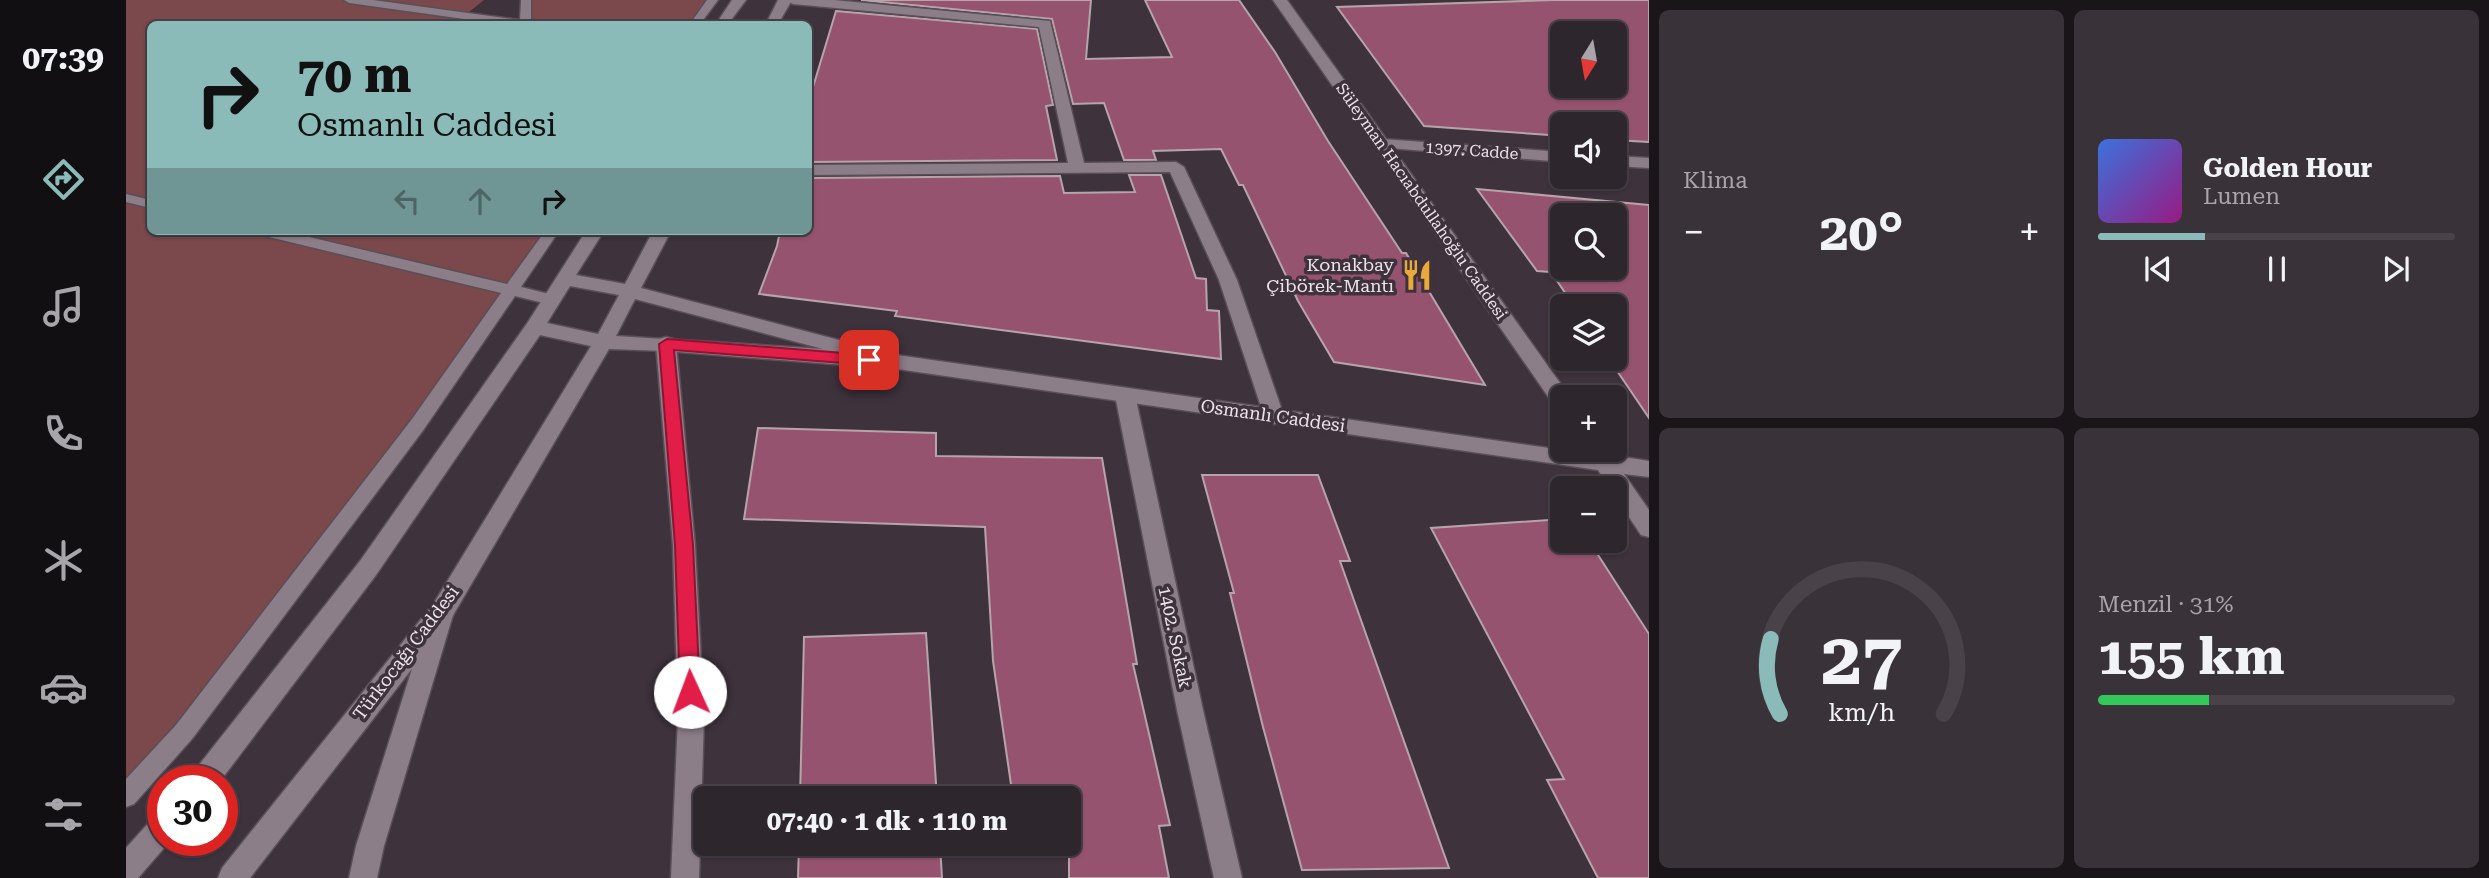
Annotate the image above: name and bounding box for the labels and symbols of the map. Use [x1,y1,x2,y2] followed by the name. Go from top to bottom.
[1550,21,1628,98] north arrow
[1332,79,1511,323] street label: Süleyman Hacıabdullahoğlu Caddesi
[1425,138,1519,163] street label: 1397. Cadde
[1266,254,1394,296] place label: Konakbay Çibörek-Mantı
[1400,258,1434,292] restaurant icon: Konakbay Çibörek-Mantı
[839,330,899,390] pin
[1199,395,1347,436] street label: Osmanlı Caddesi
[348,581,463,724] street label: Türkocağı Caddesi
[1154,584,1197,690] street label: 1402. Sokak
[653,655,727,729] position arrow
[147,765,238,856] speed limit sign: 30

